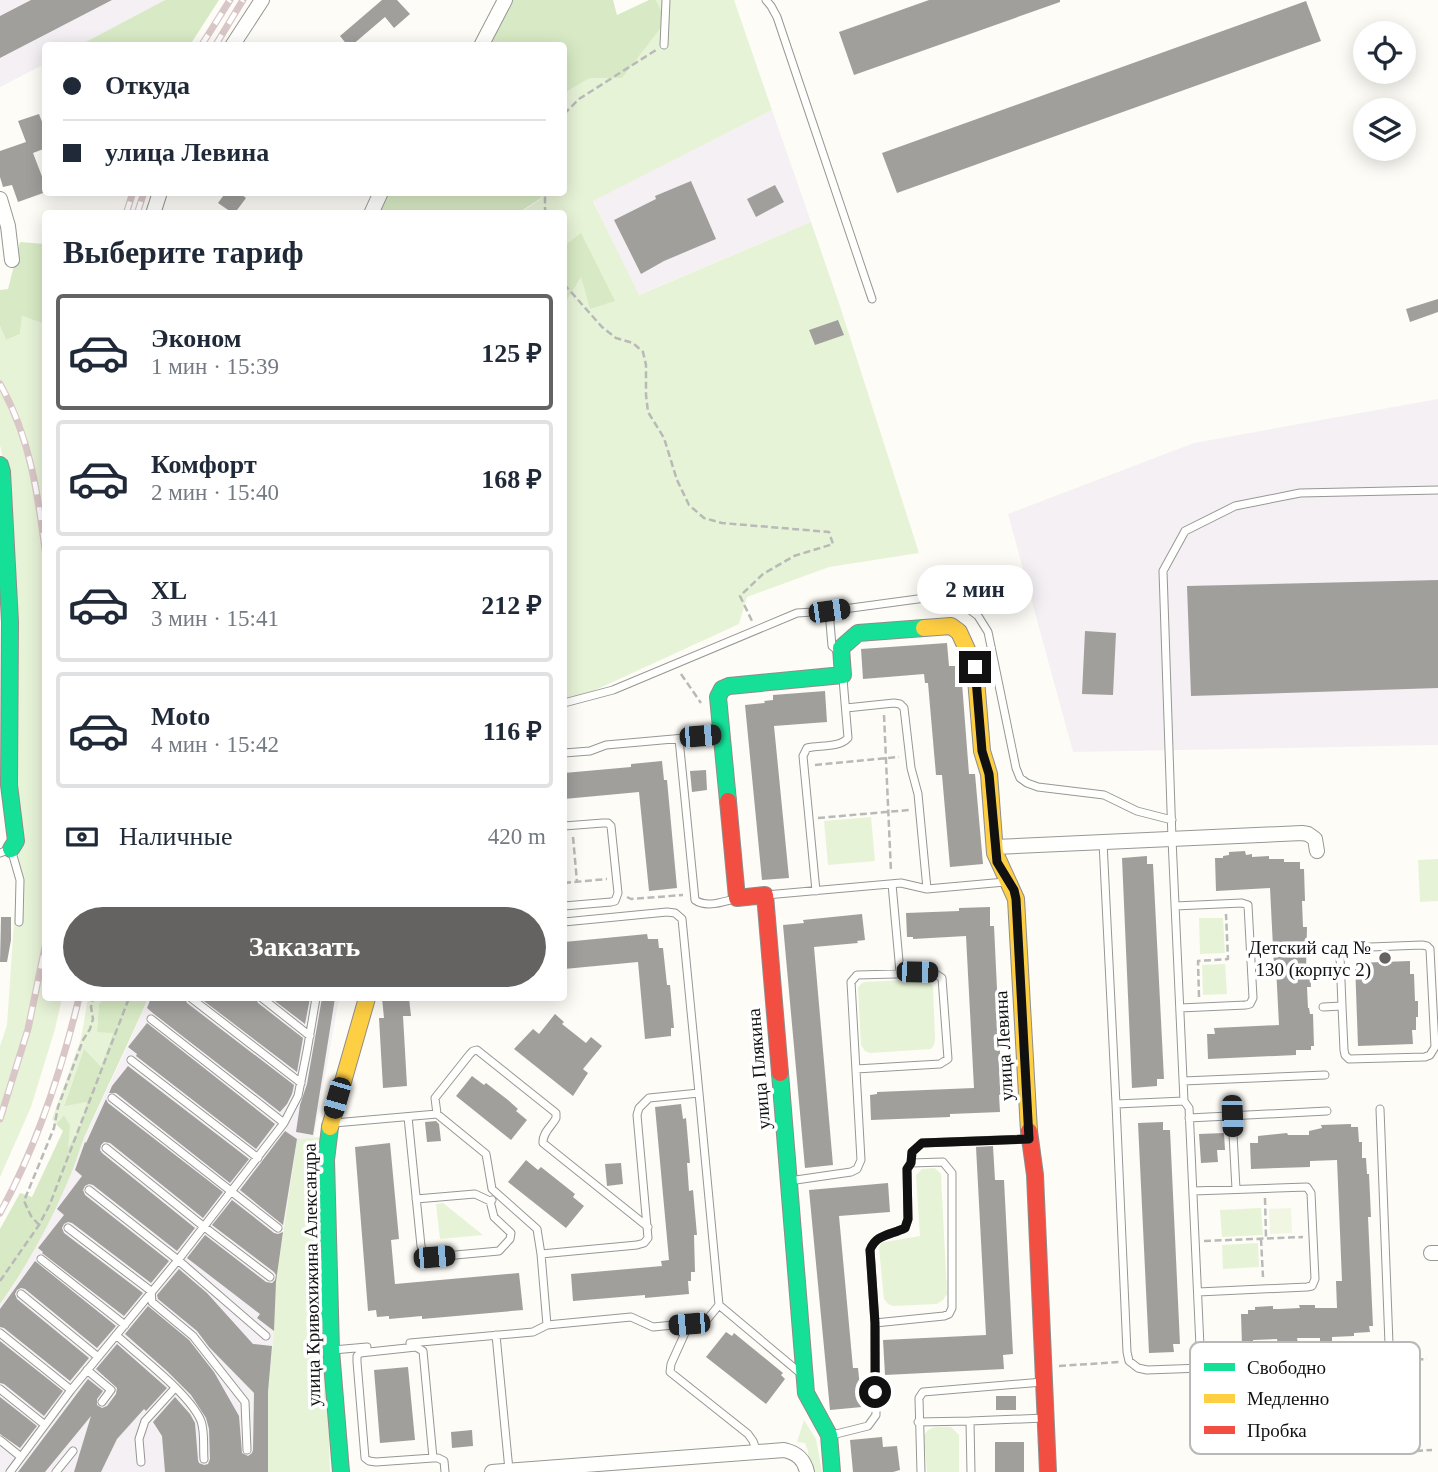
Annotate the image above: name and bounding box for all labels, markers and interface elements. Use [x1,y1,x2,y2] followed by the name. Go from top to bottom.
[1353,21,1416,161] map controls
[1353,21,1416,84] button: locate
[105,71,190,100] text: Откуда
[1353,98,1416,161] button: layers
[105,138,269,167] text: улица Левина
[63,234,304,270] text: Выберите тариф
[67,321,130,384] icon: car
[151,324,241,353] text: Эконом
[481,339,542,368] text: 125 ₽
[151,354,279,379] text: 1 мин · 15:39
[67,447,130,510] icon: car
[151,450,257,479] text: Комфорт
[481,465,542,494] text: 168 ₽
[151,480,279,505] text: 2 мин · 15:40
[917,566,1033,614] callout: 2 мин
[67,573,130,636] icon: car
[151,576,187,605] text: XL
[945,577,1005,602] text: 2 мин
[481,591,542,620] text: 212 ₽
[807,598,852,624] car
[151,606,279,631] text: 3 мин · 15:41
[959,651,991,683] route end
[67,699,130,762] icon: car
[151,702,210,731] text: Moto
[483,717,542,746] text: 116 ₽
[679,724,722,748] car
[151,732,279,757] text: 4 мин · 15:42
[63,818,101,856] icon: cash
[119,822,232,851] text: Наличные
[488,824,546,849] text: 420 m
[63,907,546,987] button: Заказать
[1248,937,1371,981] place label: Детский сад № 130 (корпус 2)
[1377,950,1393,966] marker: Детский сад № 130 (корпус 2)
[896,961,939,983] car
[990,990,1017,1102] street label: улица Левина
[743,1007,774,1130] street label: улица Плякина
[322,1075,353,1121] car
[1221,1095,1244,1137] car
[299,1143,324,1407] street label: улица Кривохижина Александра
[413,1245,456,1269] car
[668,1312,711,1336] car
[1190,1342,1420,1454] legend
[1247,1357,1326,1378] text: Свободно
[859,1376,891,1408] route start
[1247,1388,1329,1409] text: Медленно
[1247,1420,1307,1441] text: Пробка

